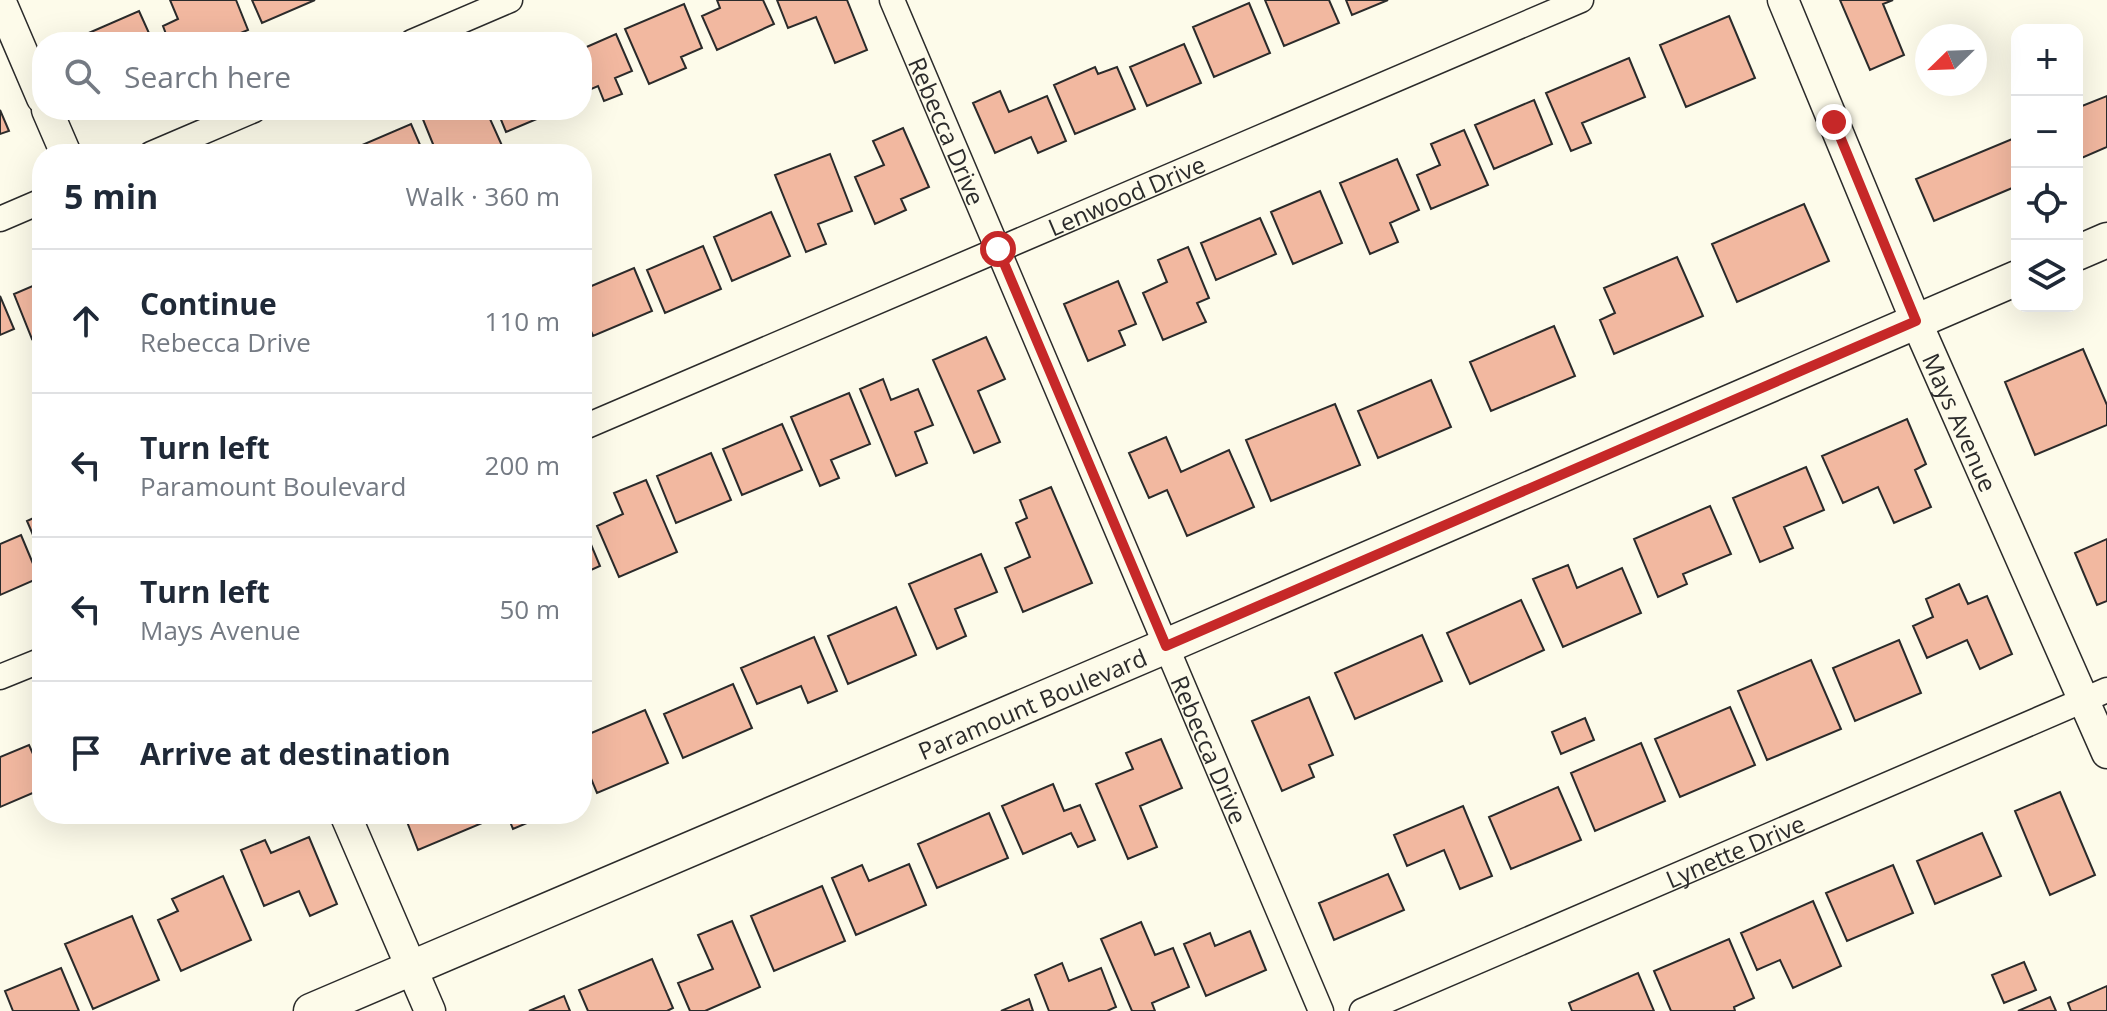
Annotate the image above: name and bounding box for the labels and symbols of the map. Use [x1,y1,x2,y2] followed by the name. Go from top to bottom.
[1915,24,1987,96] north arrow
[901,52,993,210] street label: Rebecca Drive
[1816,104,1852,140] route end
[1042,147,1210,243] street label: Lenwood Drive
[980,231,1016,267] route start
[1916,348,2006,497] street label: Mays Avenue
[912,640,1152,767] street label: Paramount Boulevard
[1164,670,1256,828] street label: Rebecca Drive
[1660,806,1810,895] street label: Lynette Drive

